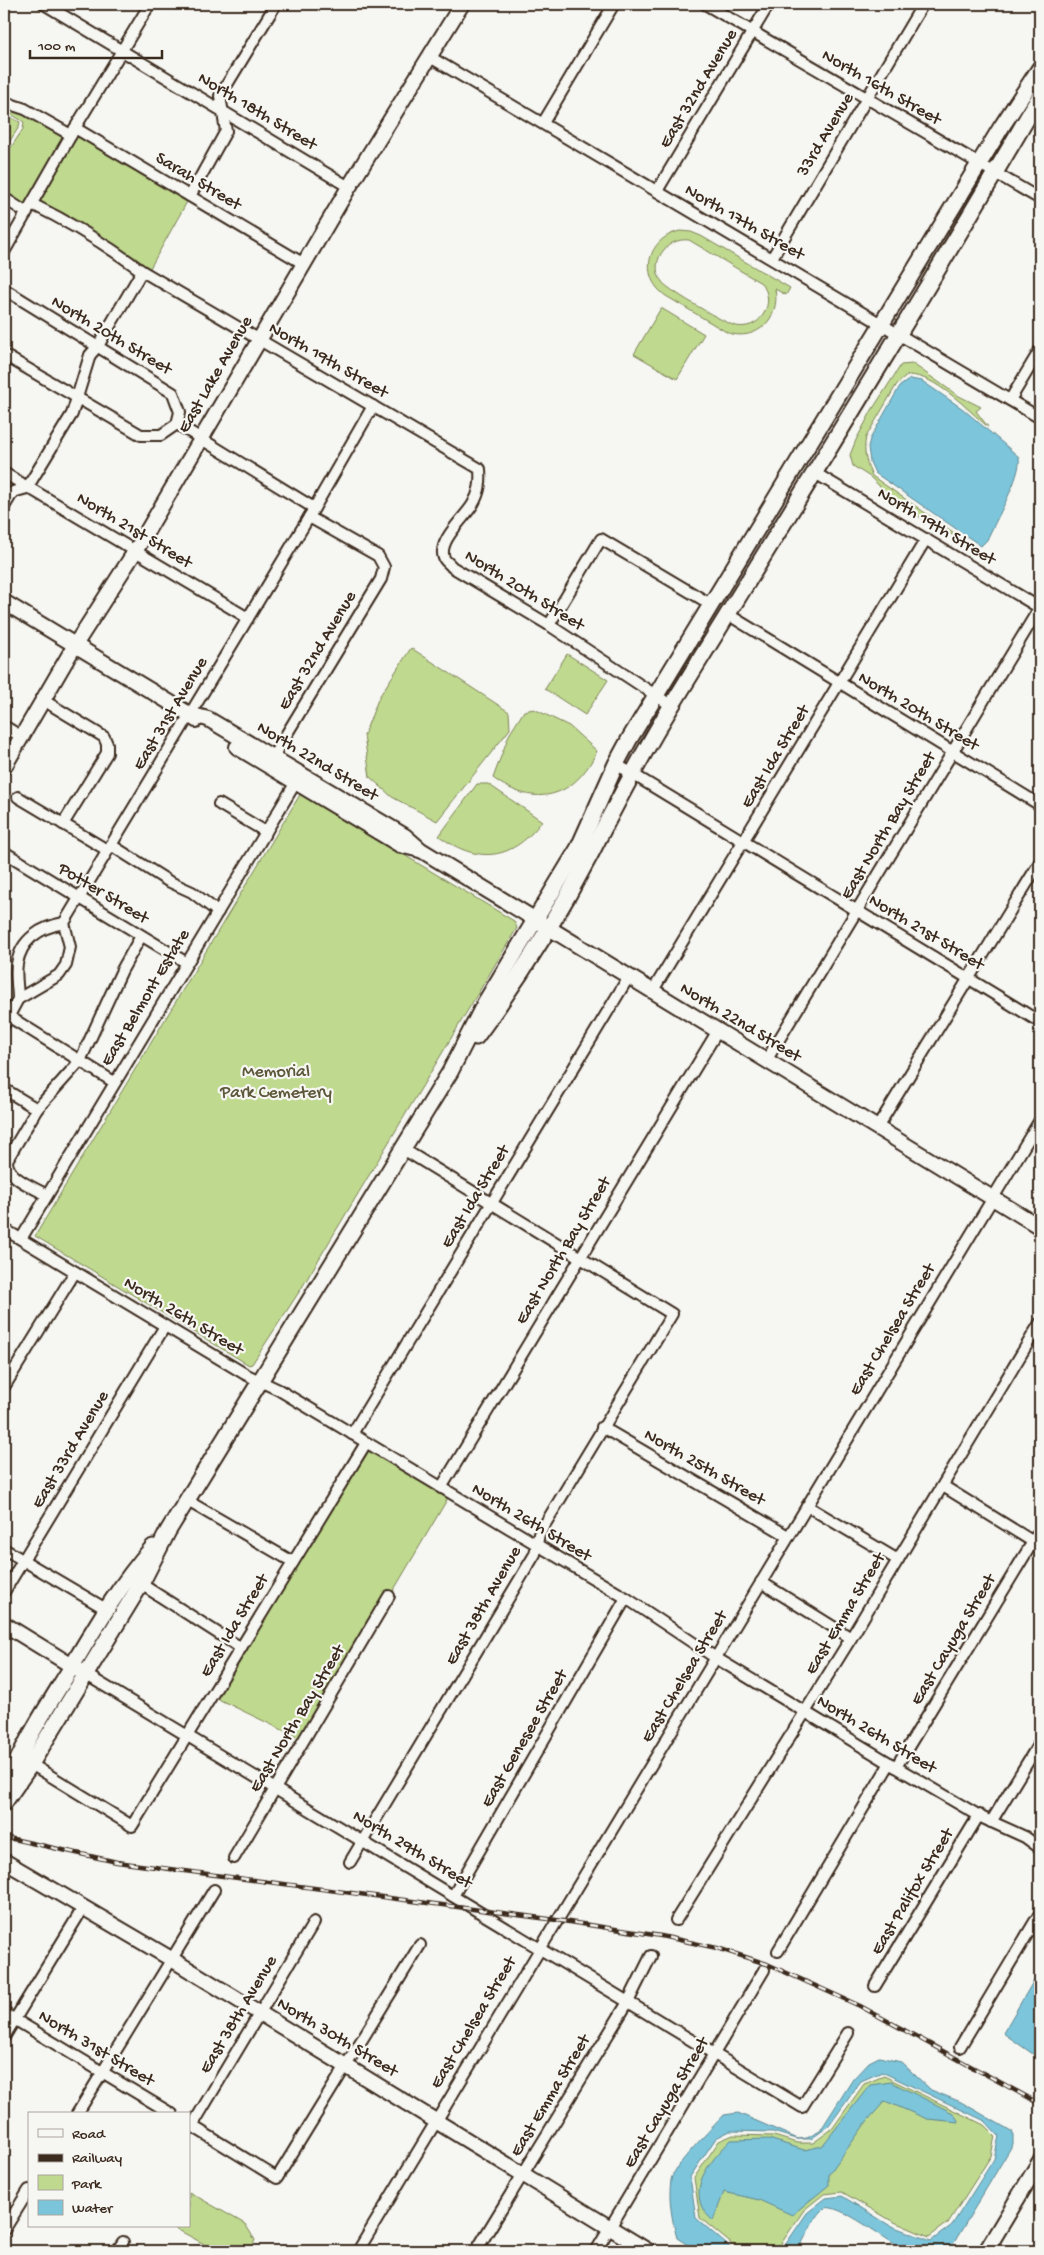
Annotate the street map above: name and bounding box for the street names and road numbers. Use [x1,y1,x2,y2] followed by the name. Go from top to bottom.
[655,25,743,152] street label: East 32nd Avenue
[818,45,946,132] street label: North 16th Street
[194,68,322,157] street label: North 18th Street
[792,89,860,182] street label: 33rd Avenue
[151,148,246,217] street label: Sarah Street
[680,180,809,267] street label: North 17th Street
[47,292,177,381] street label: North 20th Street
[174,312,258,437] street label: East Lake Avenue
[265,318,393,404] street label: North 19th Street
[873,483,1000,571] street label: North 19th Street
[72,488,197,575] street label: North 21st Street
[460,546,589,637] street label: North 20th Street
[274,587,362,714] street label: East 32nd Avenue
[129,653,213,774] street label: East 31st Avenue
[854,668,984,757] street label: North 20th Street
[737,700,816,812] street label: East Ida Street
[253,718,383,807] street label: North 22nd Street
[837,747,942,904] street label: East North Bay Street
[53,858,153,930] street label: Potter Street
[864,890,989,977] street label: North 21st Street
[97,925,196,1070] street label: East Belmont Estate
[676,979,806,1068] street label: North 22nd Street
[437,1140,516,1252] street label: East Ida Street
[512,1172,617,1329] street label: East North Bay Street
[845,1259,942,1400] street label: East Chelsea Street
[119,1273,248,1362] street label: North 26th Street
[28,1387,115,1513] street label: East 33rd Avenue
[640,1425,770,1512] street label: North 25th Street
[467,1479,596,1568] street label: North 26th Street
[441,1542,527,1669] street label: East 38th Avenue
[801,1548,892,1679] street label: East Emma Street
[196,1569,275,1681] street label: East Ida Street
[907,1569,1002,1709] street label: East Cayuga Street
[637,1606,734,1747] street label: East Chelsea Street
[246,1640,351,1797] street label: East North Bay Street
[477,1665,574,1812] street label: East Genesee Street
[812,1691,941,1780] street label: North 26th Street
[348,1806,477,1895] street label: North 29th Street
[867,1824,960,1959] street label: East Palifox Street
[195,1952,283,2078] street label: East 38th Avenue
[426,1952,523,2093] street label: East Chelsea Street
[273,1994,403,2083] street label: North 30th Street
[34,2006,159,2093] street label: North 31st Street
[506,2030,597,2161] street label: East Emma Street
[620,2032,715,2172] street label: East Cayuga Street

